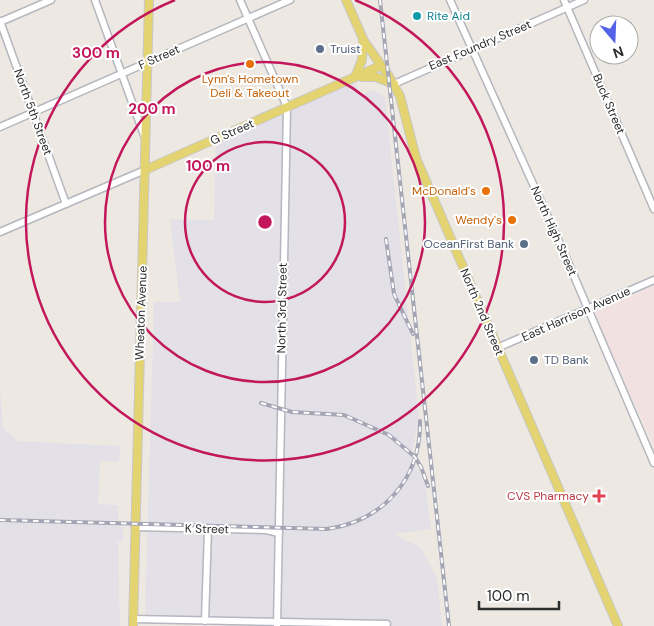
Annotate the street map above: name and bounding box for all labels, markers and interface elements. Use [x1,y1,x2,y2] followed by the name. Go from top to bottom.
[427,8,470,24] place label: Rite Aid
[411,10,423,22] marker: Rite Aid
[589,15,639,65] north arrow
[426,16,534,74] street label: East Foundry Street
[136,41,182,73] street label: F Street
[330,41,361,57] place label: Truist
[610,42,626,62] text: N
[72,43,120,63] text: 300 m
[314,43,326,55] marker: Truist
[244,58,256,70] marker: Lynn's Hometown Deli & Takeout
[10,67,56,158] street label: North 5th Street
[202,71,298,101] place label: Lynn's Hometown Deli & Takeout
[589,71,629,137] street label: Buck Street
[128,99,176,119] text: 200 m
[208,115,257,149] street label: G Street
[186,156,230,176] text: 100 m
[412,183,476,199] place label: McDonald's
[527,184,581,279] street label: North High Street
[480,185,492,197] marker: McDonald's
[455,212,502,228] place label: Wendy's
[256,213,274,231] centre of rings
[506,214,518,226] marker: Wendy's
[424,236,514,252] place label: OceanFirst Bank
[518,238,530,250] marker: OceanFirst Bank
[273,262,291,353] street label: North 3rd Street
[131,265,151,360] street label: Wheaton Avenue
[456,266,508,358] street label: North 2nd Street
[519,283,633,345] street label: East Harrison Avenue
[544,352,589,368] place label: TD Bank
[528,354,540,366] marker: TD Bank
[507,488,589,504] place label: CVS Pharmacy
[593,490,605,502] marker: CVS Pharmacy
[185,521,230,537] street label: K Street
[479,578,559,610] scale bar
[487,586,530,606] text: 100 m

